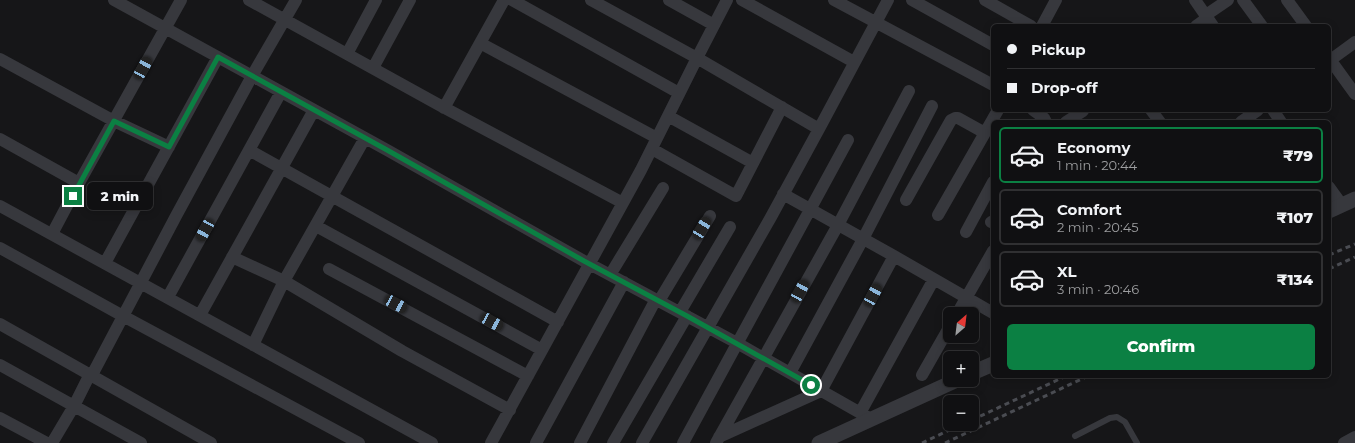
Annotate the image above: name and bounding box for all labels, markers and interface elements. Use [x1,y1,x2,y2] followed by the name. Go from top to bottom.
[1031,40,1086,59] text: Pickup
[132,55,154,81] car
[1031,78,1098,97] text: Drop-off
[1009,137,1045,173] icon: car
[1057,138,1130,157] text: Economy
[1283,146,1313,165] text: ₹79
[1057,157,1137,173] text: 1 min · 20:44
[87,182,153,210] callout: 2 min
[64,187,82,205] route end
[101,188,139,204] text: 2 min
[1009,199,1045,235] icon: car
[1057,200,1122,219] text: Comfort
[1276,208,1313,227] text: ₹107
[691,215,713,241] car
[194,217,216,243] car
[1057,219,1139,235] text: 2 min · 20:45
[1009,261,1045,297] icon: car
[1057,262,1076,281] text: XL
[1276,270,1313,289] text: ₹134
[789,278,811,304] car
[1057,281,1139,297] text: 3 min · 20:46
[862,282,884,308] car
[383,293,409,315] car
[943,307,979,343] north arrow
[943,307,979,431] map controls
[479,311,505,333] car
[1007,324,1315,370] button: Confirm
[943,351,979,387] button: +
[802,376,820,394] route start
[943,395,979,431] button: −

